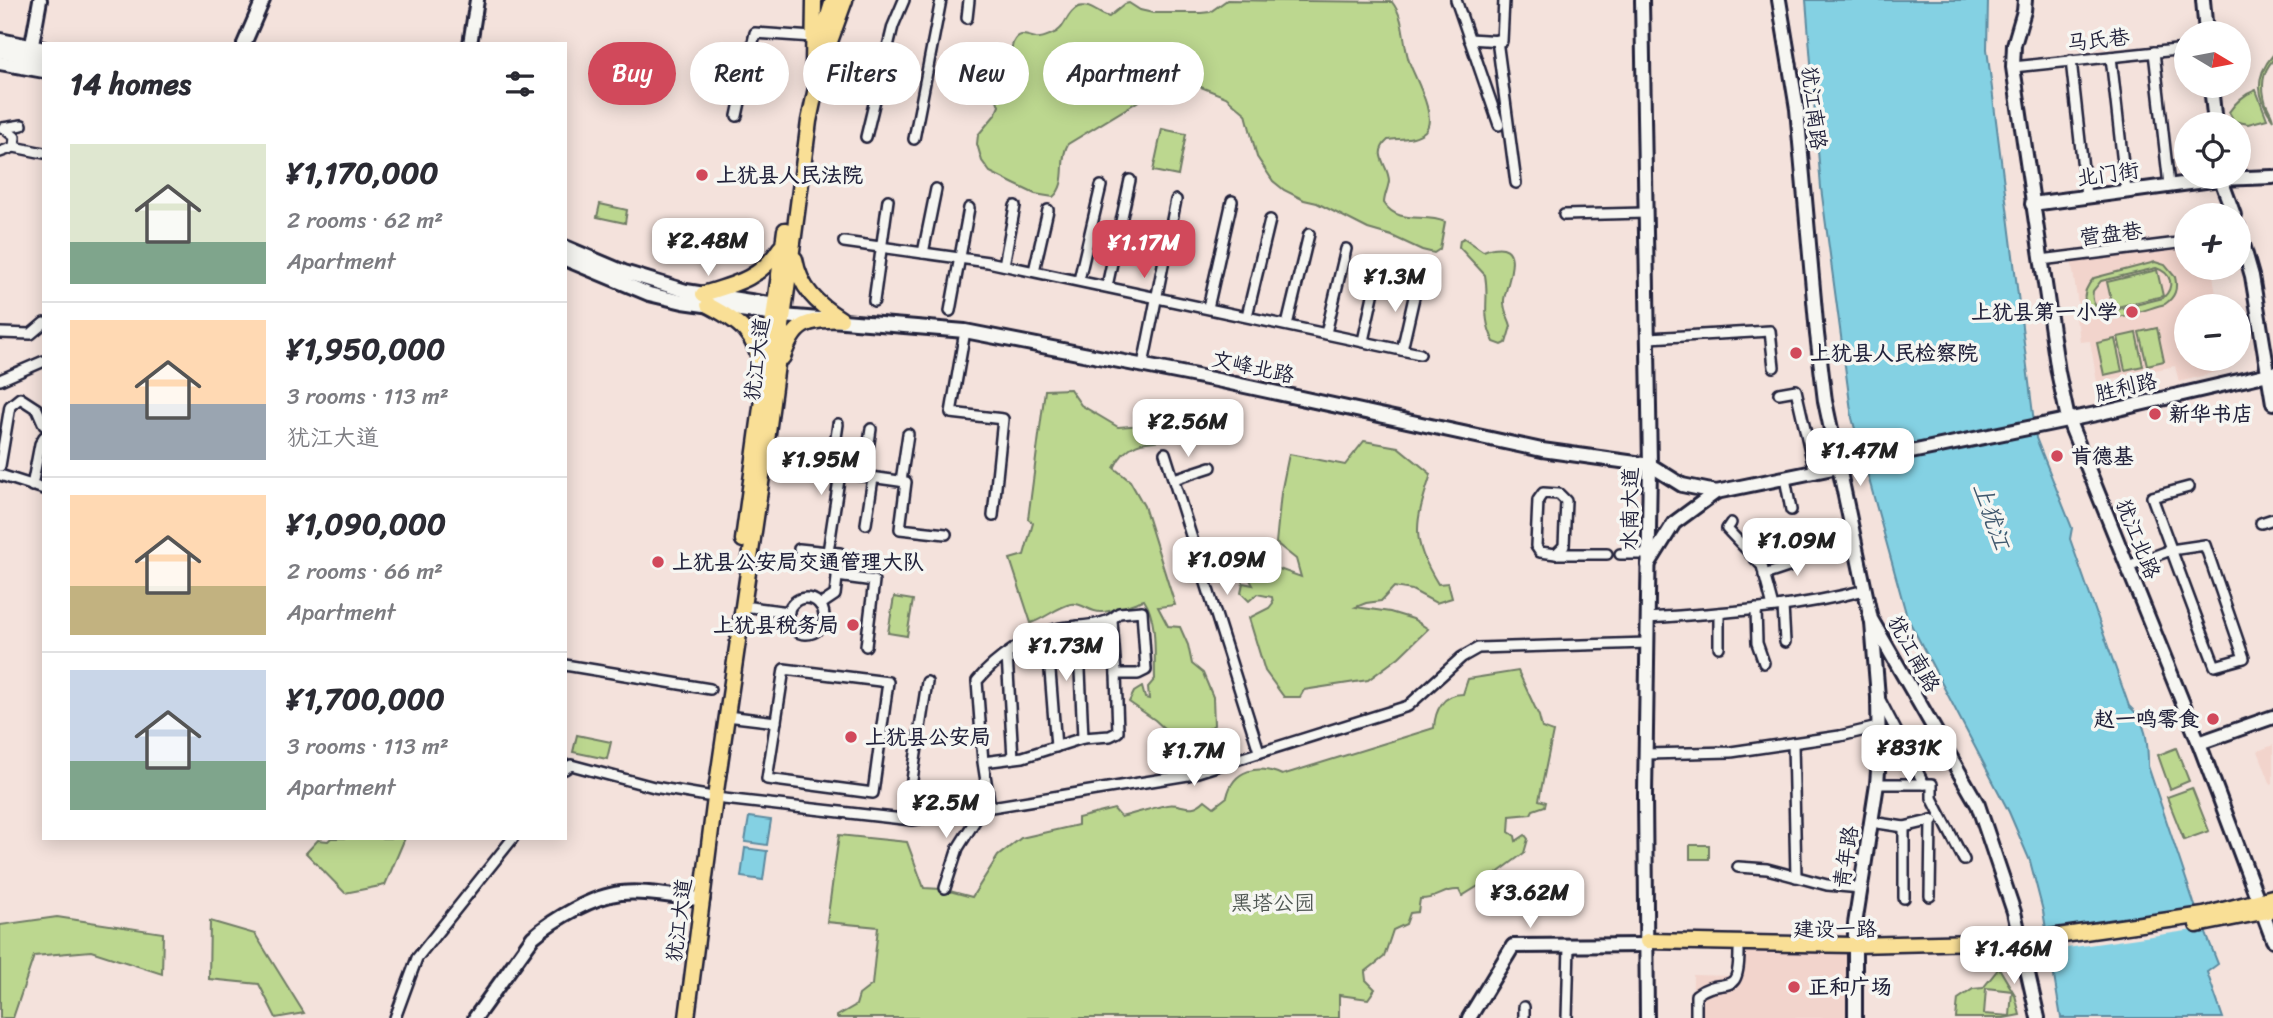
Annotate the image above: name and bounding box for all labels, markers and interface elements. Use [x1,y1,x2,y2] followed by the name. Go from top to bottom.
[2065,18,2131,62] street label: 马氏巷
[2174,21,2250,98] north arrow
[2174,21,2251,371] map controls
[588,42,676,105] chip: Buy
[690,42,789,105] chip: Rent
[803,42,921,105] chip: Filters
[935,42,1029,105] chip: New
[1043,42,1204,105] chip: Apartment
[70,57,191,111] text: 14 homes
[1790,64,1838,152] street label: 犹江南路
[501,65,539,103] icon: filters
[2174,112,2251,189] button: locate
[287,146,439,200] text: ¥1,170,000
[2074,151,2142,197] street label: 北门街
[716,156,863,194] place label: 上犹县人民法院
[694,167,710,183] marker: 上犹县人民法院
[126,172,210,256] icon: home
[287,200,443,241] text: 2 rooms · 62 m²
[2174,203,2251,280] button: +
[2077,211,2145,257] street label: 营盘巷
[651,218,765,278] pin: ¥2.48M
[668,220,748,261] text: ¥2.48M
[1087,220,1201,280] pin: ¥1.17M
[1108,222,1180,263] text: ¥1.17M
[287,241,396,282] text: Apartment
[1346,254,1444,314] pin: ¥1.3M
[1365,256,1425,297] text: ¥1.3M
[1971,293,2118,331] place label: 上犹县第一小学
[2174,294,2251,371] button: −
[2124,304,2140,320] marker: 上犹县第一小学
[733,315,781,403] street label: 犹江大道
[287,322,445,376] text: ¥1,950,000
[1810,334,1978,372] place label: 上犹县人民检察院
[1208,340,1298,394] street label: 文峰北路
[1788,345,1804,361] marker: 上犹县人民检察院
[126,348,210,432] icon: home
[2091,361,2161,413] street label: 胜利路
[287,376,449,417] text: 3 rooms · 113 m²
[2169,395,2253,433] place label: 新华书店
[1131,400,1245,459] pin: ¥2.56M
[1149,401,1227,442] text: ¥2.56M
[2147,406,2163,422] marker: 新华书店
[287,417,379,458] text: 犹江大道
[1803,428,1917,488] pin: ¥1.47M
[1822,430,1898,471] text: ¥1.47M
[2071,437,2134,475] place label: 肯德基
[764,438,878,497] pin: ¥1.95M
[783,439,859,480] text: ¥1.95M
[2049,448,2065,464] marker: 肯德基
[1610,467,1650,551] street label: 水南大道
[1961,477,2022,556] water label: 上犹江
[2105,493,2171,585] street label: 犹江北路
[287,497,446,551] text: ¥1,090,000
[1740,518,1854,578] pin: ¥1.09M
[1758,520,1836,561] text: ¥1.09M
[126,523,210,607] icon: home
[1170,538,1284,597] pin: ¥1.09M
[1188,539,1266,580] text: ¥1.09M
[672,543,924,581] place label: 上犹县公安局交通管理大队
[287,551,443,592] text: 2 rooms · 66 m²
[650,554,666,570] marker: 上犹县公安局交通管理大队
[287,592,396,633] text: Apartment
[713,606,839,644] place label: 上犹县税务局
[1877,608,1951,700] street label: 犹江南路
[845,617,861,633] marker: 上犹县税务局
[1009,624,1123,683] pin: ¥1.73M
[1029,625,1103,666] text: ¥1.73M
[287,672,445,726] text: ¥1,700,000
[126,698,210,782] icon: home
[2094,700,2199,738] place label: 赵一鸣零食
[2205,711,2221,727] marker: 赵一鸣零食
[865,718,991,756] place label: 上犹县公安局
[287,726,449,767] text: 3 rooms · 113 m²
[1860,726,1958,785] pin: ¥831K
[1877,727,1941,768] text: ¥831K
[1145,728,1243,788] pin: ¥1.7M
[843,729,859,745] marker: 上犹县公安局
[1163,730,1225,771] text: ¥1.7M
[287,767,396,808] text: Apartment
[897,780,995,840] pin: ¥2.5M
[913,782,979,823] text: ¥2.5M
[1822,823,1870,891] street label: 青年路
[1473,870,1587,930] pin: ¥3.62M
[1491,872,1569,913] text: ¥3.62M
[655,876,703,964] street label: 犹江大道
[1231,884,1315,922] park label: 黑塔公园
[1793,910,1877,948] street label: 建设一路
[1957,926,2071,986] pin: ¥1.46M
[1976,928,2052,969] text: ¥1.46M
[1808,968,1892,1006] place label: 正和广场
[1786,979,1802,995] marker: 正和广场

